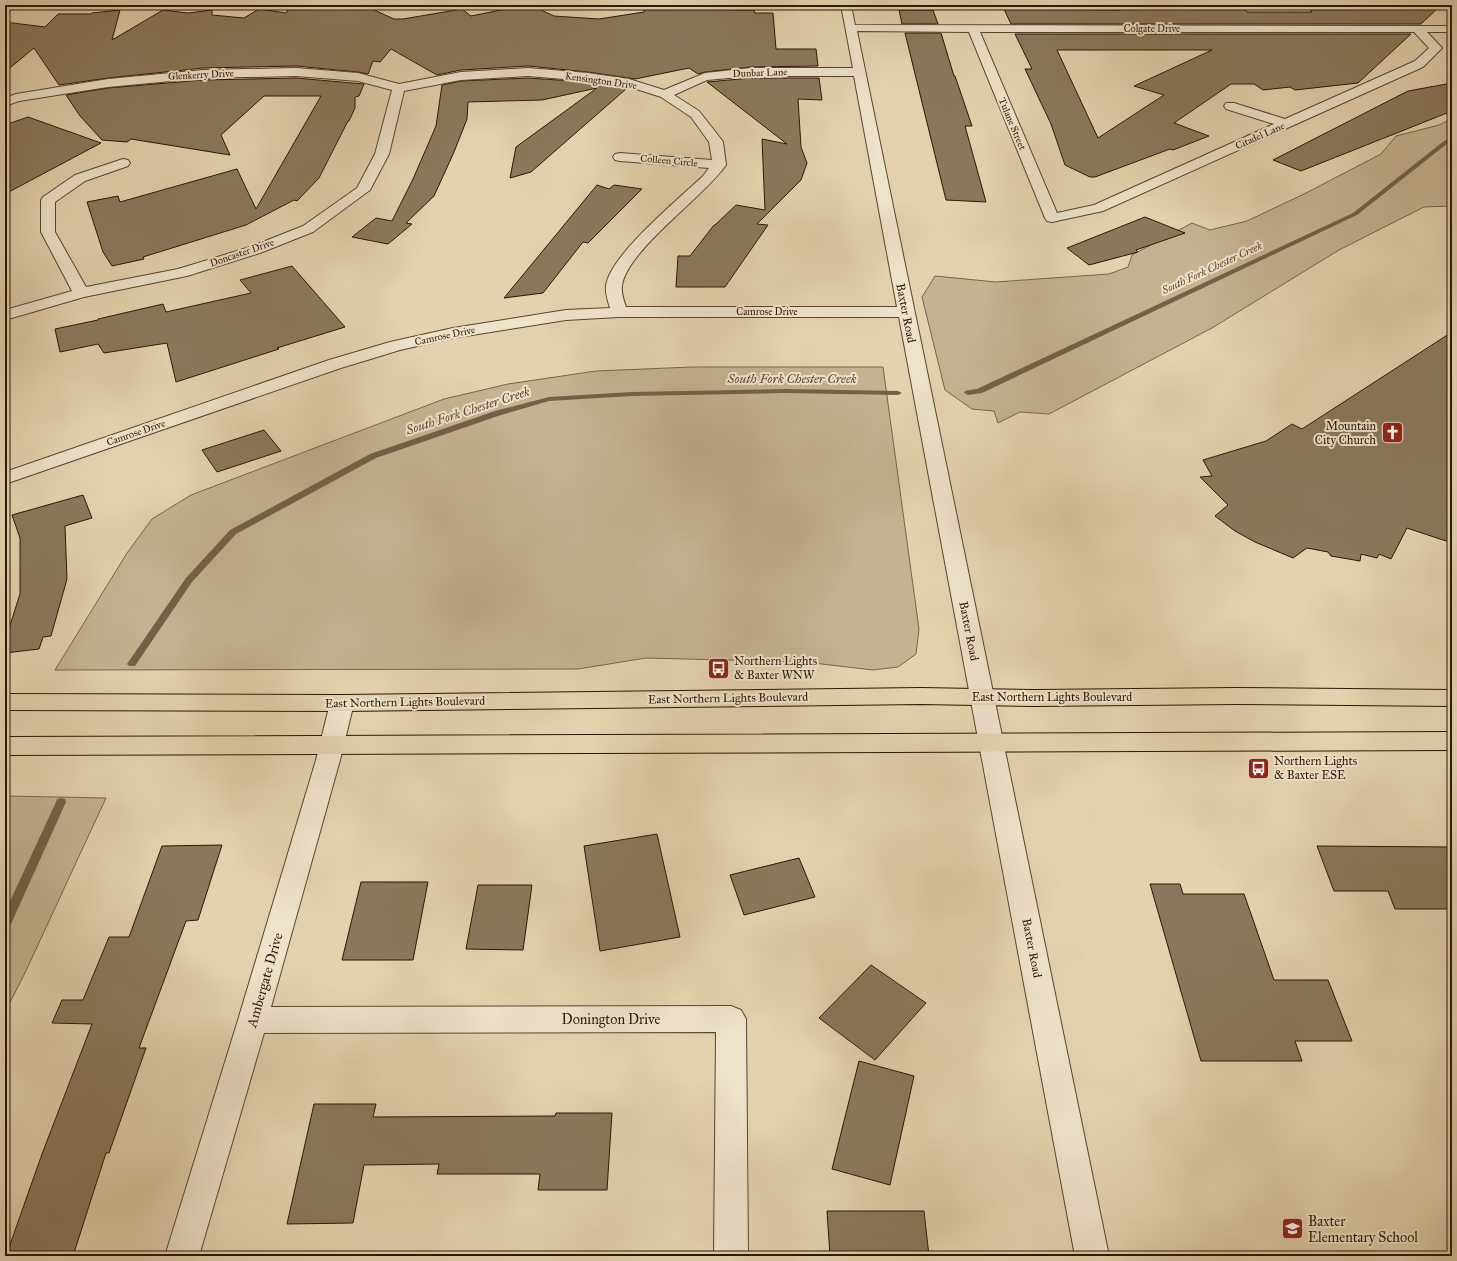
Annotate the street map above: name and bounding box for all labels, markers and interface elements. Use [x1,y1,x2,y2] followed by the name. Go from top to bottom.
[1124,23,1180,35] street label: Colgate Drive
[732,66,788,80] street label: Dunbar Lane
[168,67,234,83] street label: Glenkerry Drive
[564,70,638,92] street label: Kensington Drive
[996,96,1029,152] street label: Tulane Street
[1234,120,1286,152] street label: Citadel Lane
[640,153,698,169] street label: Colleen Circle
[208,236,276,270] street label: Doncaster Drive
[1159,239,1264,297] water label: South Fork Chester Creek
[893,282,919,344] street label: Baxter Road
[736,306,798,318] street label: Camrose Drive
[414,324,476,348] street label: Camrose Drive
[726,371,857,387] water label: South Fork Chester Creek
[403,383,532,439] water label: South Fork Chester Creek
[105,417,167,449] street label: Camrose Drive
[1315,419,1376,447] place label: Mountain City Church
[1379,420,1405,446] church icon: Mountain City Church
[956,600,982,662] street label: Baxter Road
[734,654,817,682] place label: Northern Lights & Baxter WNW
[705,655,731,681] bus stop icon: Northern Lights & Baxter WNW
[648,690,808,707] street label: East Northern Lights Boulevard
[972,690,1132,705] street label: East Northern Lights Boulevard
[325,694,485,711] street label: East Northern Lights Boulevard
[1274,754,1357,782] place label: Northern Lights & Baxter ESE
[1245,755,1271,781] bus stop icon: Northern Lights & Baxter ESE
[1019,917,1045,979] street label: Baxter Road
[243,931,287,1030] street label: Ambergate Drive
[562,1011,661,1028] street label: Donington Drive
[1308,1213,1418,1246] place label: Baxter Elementary School
[1280,1216,1306,1242] school or university icon: Baxter Elementary School

